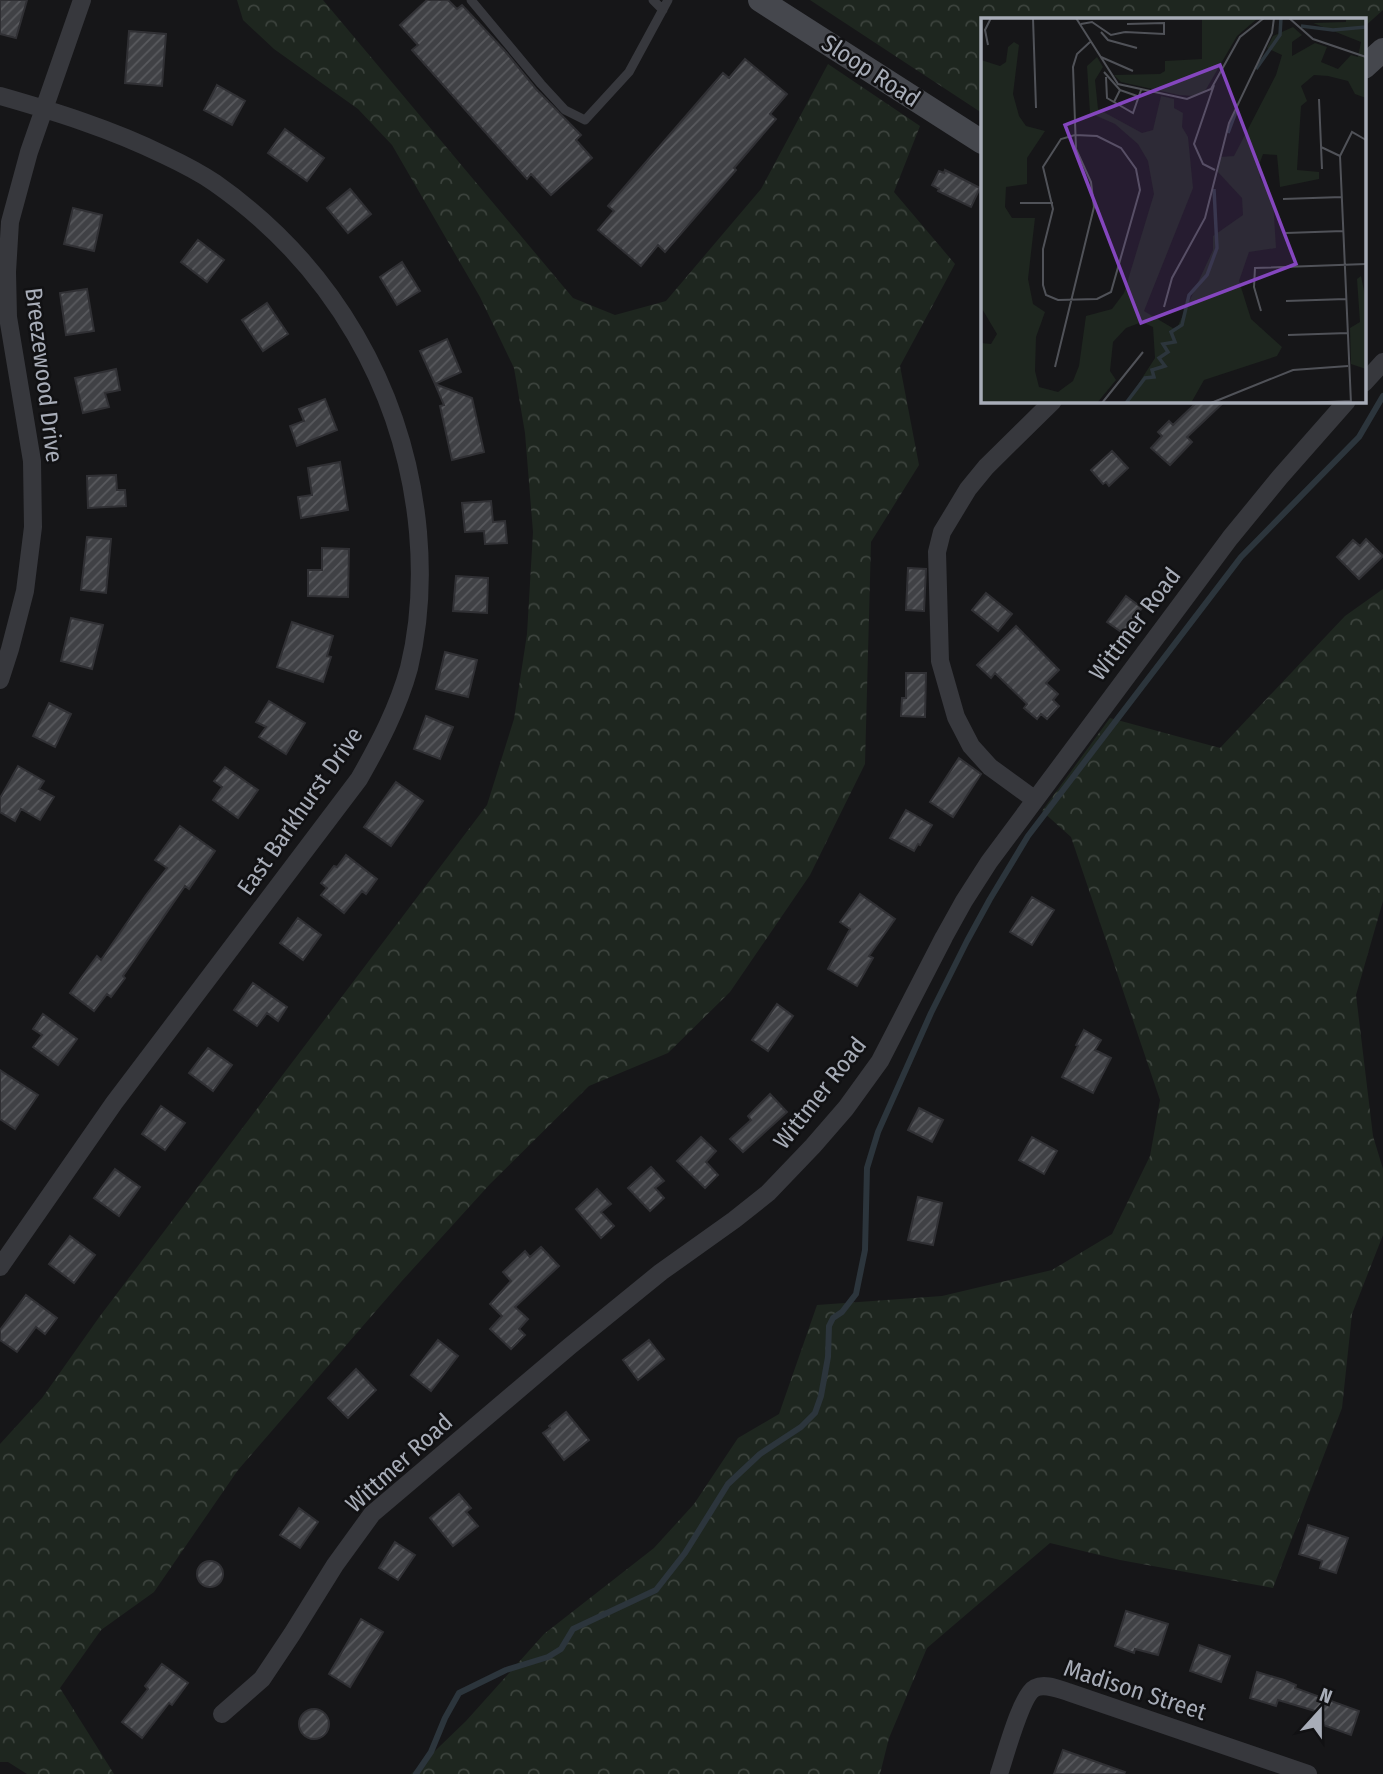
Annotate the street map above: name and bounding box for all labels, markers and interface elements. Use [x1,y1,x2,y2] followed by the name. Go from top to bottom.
[981,18,1366,402] inset map
[817,29,925,113] street label: Sloop Road
[19,286,69,464] street label: Breezewood Drive
[1084,562,1186,686] street label: Wittmer Road
[232,722,368,900] street label: East Barkhurst Drive
[768,1032,872,1154] street label: Wittmer Road
[340,1408,458,1518] street label: Wittmer Road
[1060,1654,1210,1726] street label: Madison Street
[1285,1676,1355,1746] north arrow
[1316,1683,1335,1708] text: N

